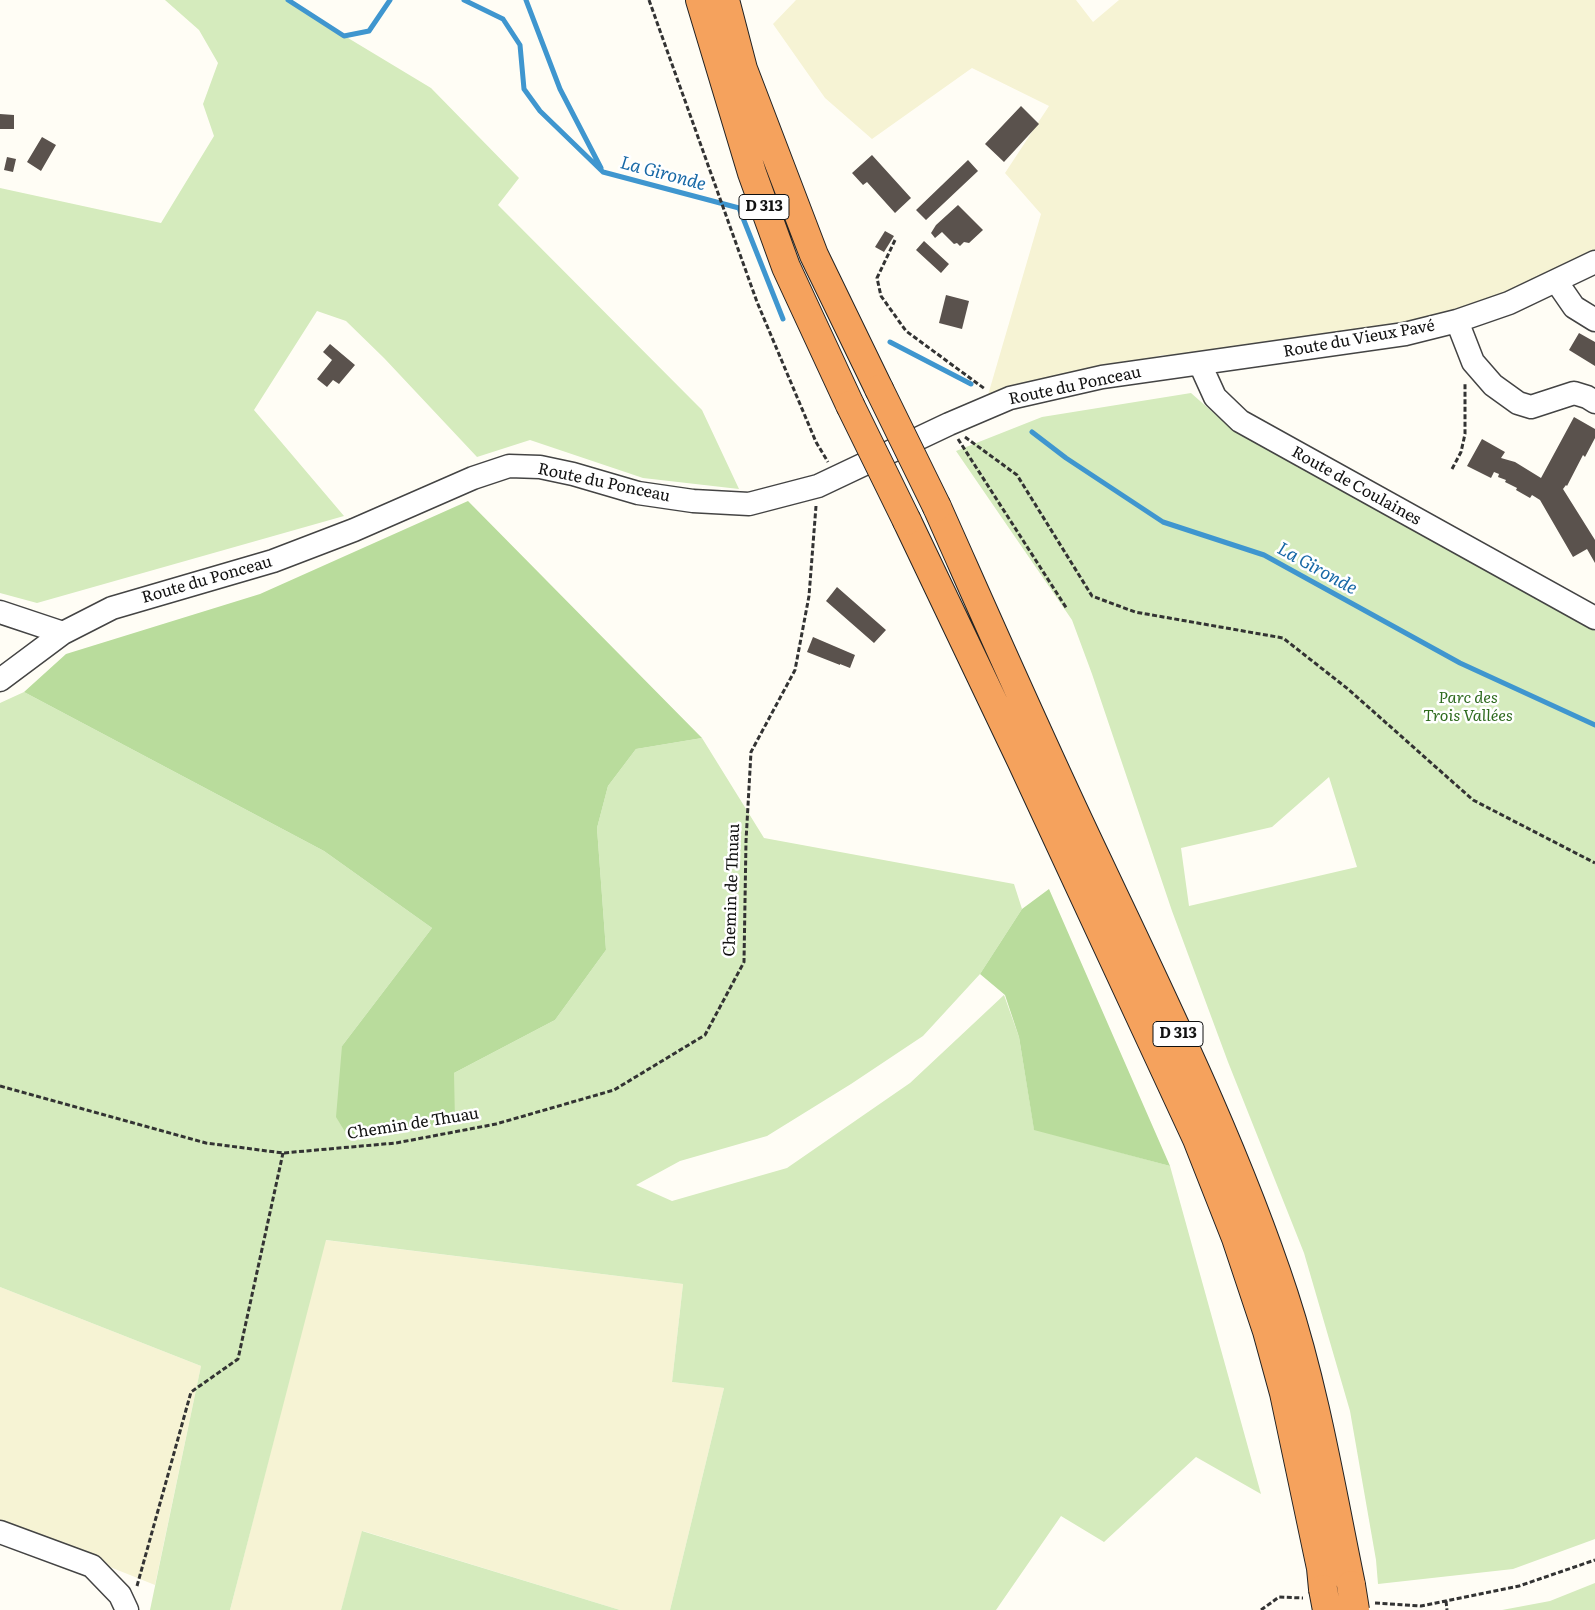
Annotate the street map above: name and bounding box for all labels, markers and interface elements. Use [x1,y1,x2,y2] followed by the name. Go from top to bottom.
[618,152,708,196] water label: La Gironde
[739,194,789,220] road number: D 313
[1282,316,1436,362] street label: Route du Vieux Pavé
[1007,363,1143,409] street label: Route du Ponceau
[1288,442,1424,530] street label: Route de Coulaines
[536,460,672,506] street label: Route du Ponceau
[1273,538,1361,600] water label: La Gironde
[140,552,274,608] street label: Route du Ponceau
[1423,688,1513,726] park label: Parc des Trois Vallées
[720,823,744,957] street label: Chemin de Thuau
[1153,1022,1203,1046] road number: D 313
[346,1104,480,1144] street label: Chemin de Thuau

